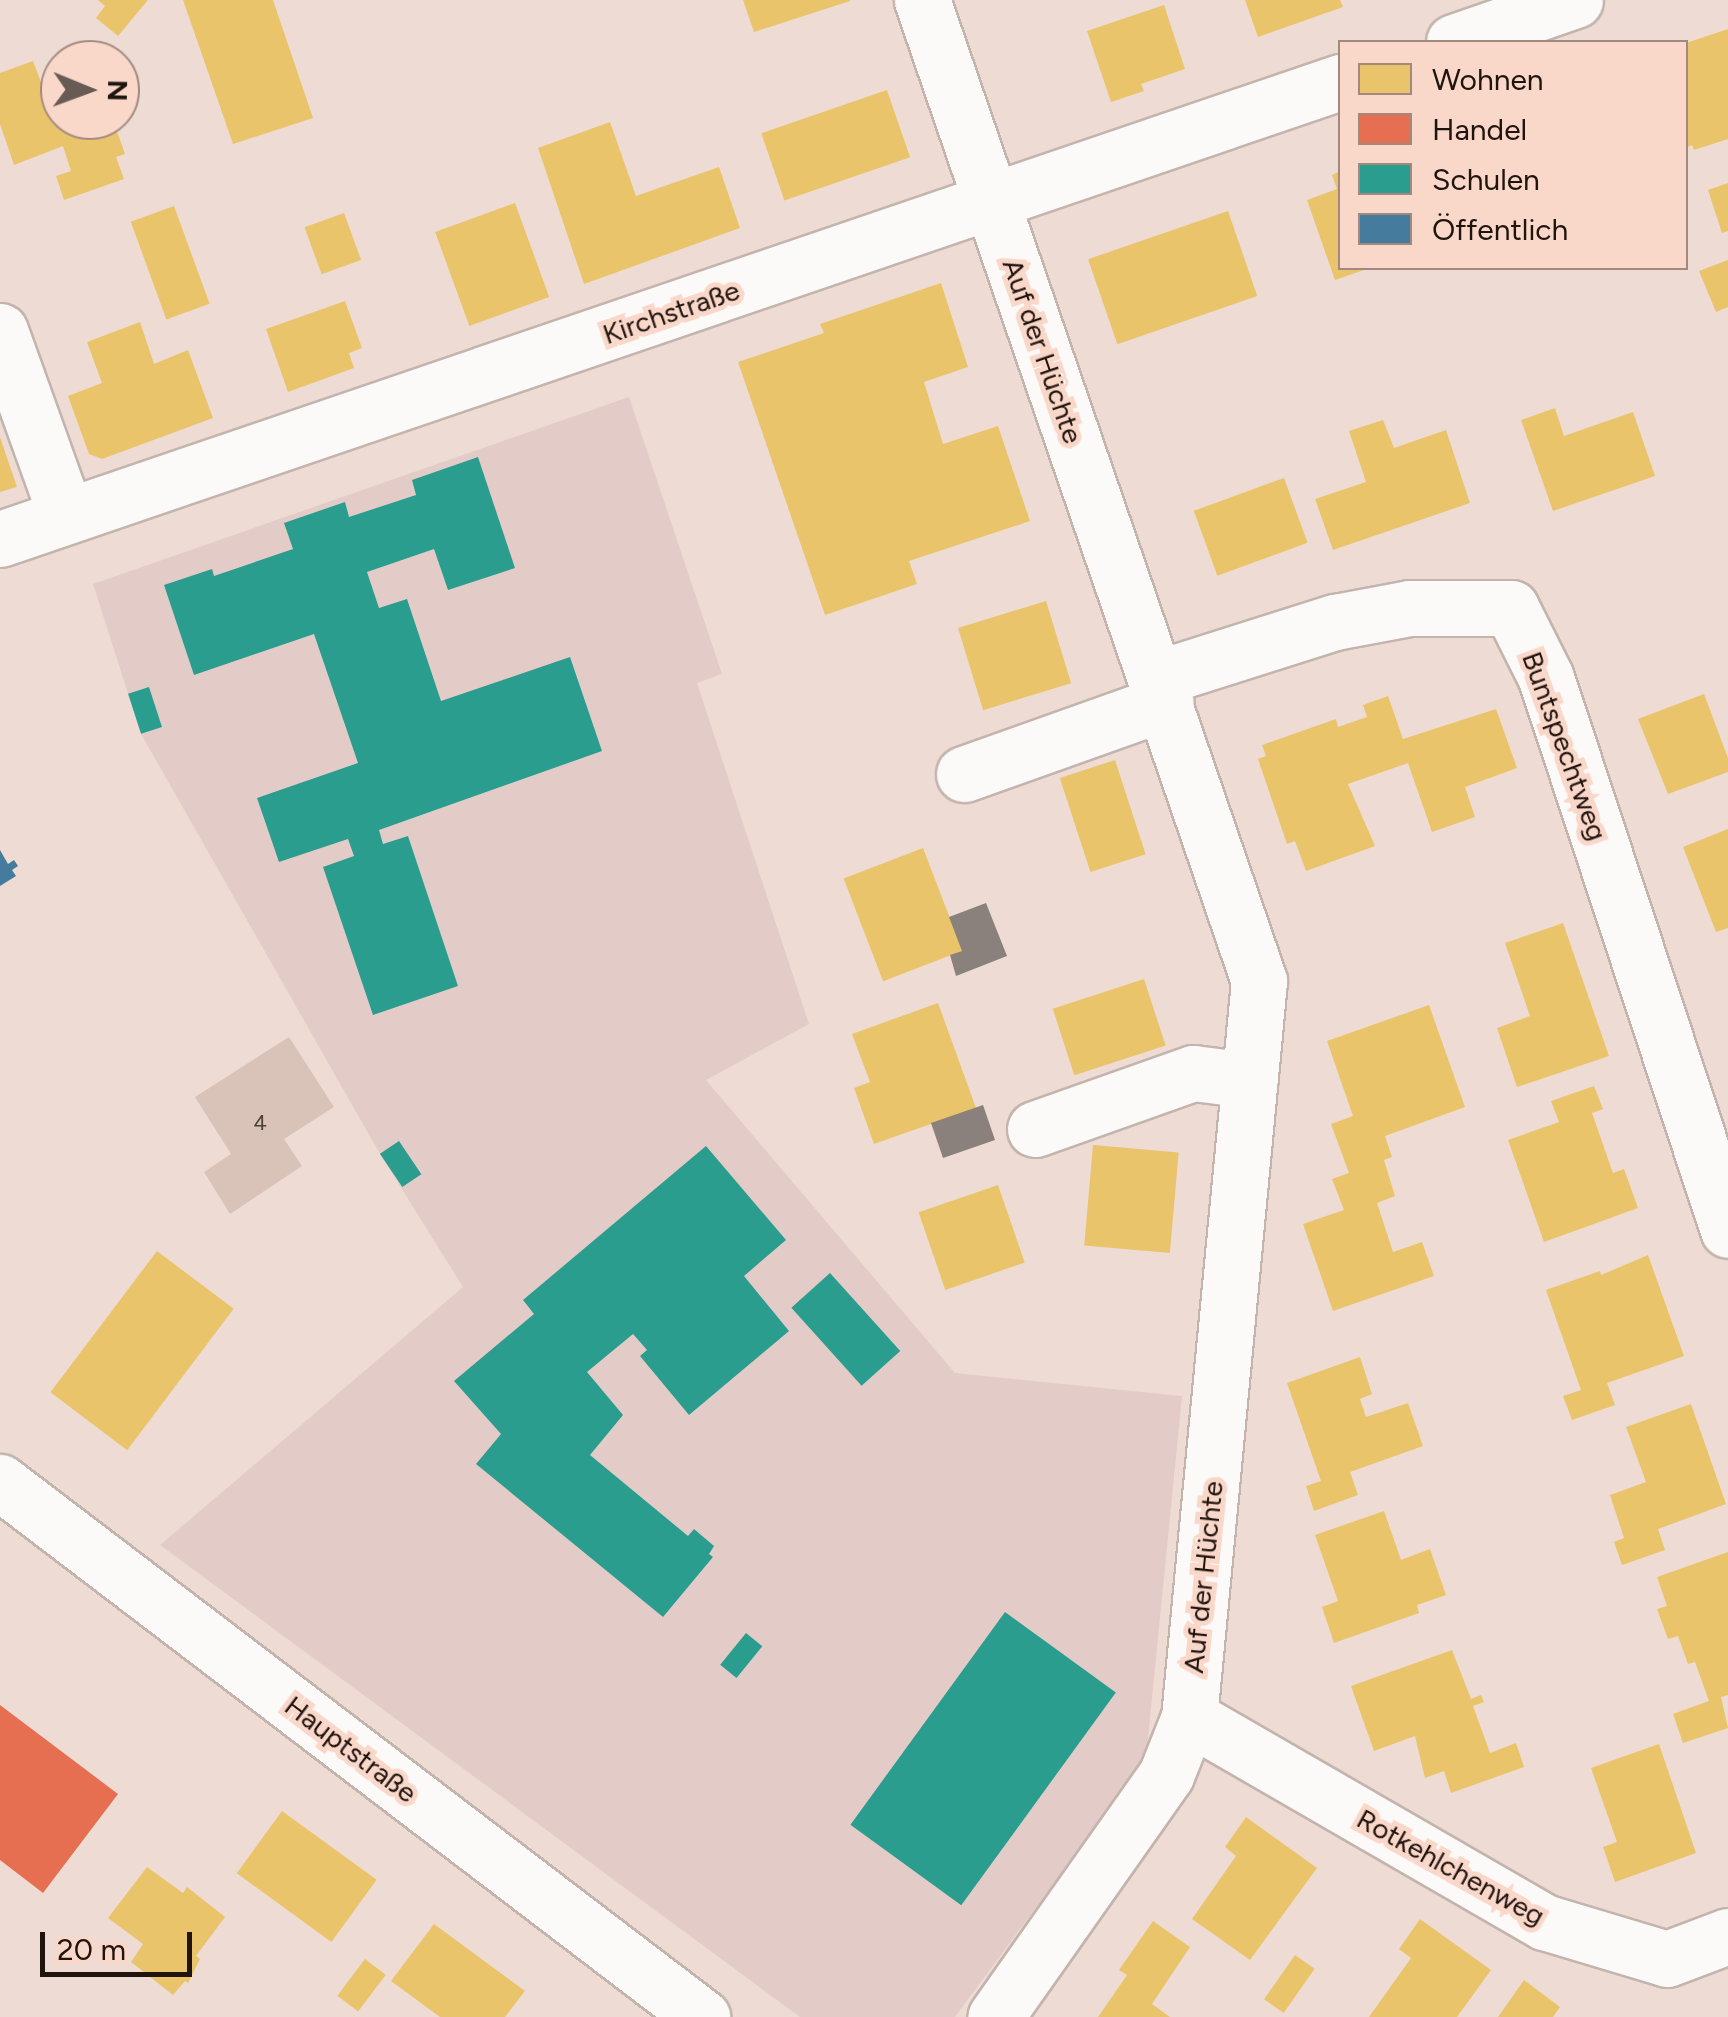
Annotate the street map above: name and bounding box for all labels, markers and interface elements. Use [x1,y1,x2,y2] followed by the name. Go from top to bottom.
[40,40,140,140] north arrow
[1338,40,1688,270] legend
[1432,61,1544,98] text: Wohnen
[101,79,135,102] text: N
[1432,111,1527,148] text: Handel
[1432,161,1540,198] text: Schulen
[1432,211,1568,248] text: Öffentlich
[996,254,1090,448] street label: Auf der Hüchte
[598,273,744,351] street label: Kirchstraße
[1515,647,1615,845] street label: Buntspechtweg
[253,1110,267,1136] house number: 4
[1176,1479,1230,1675] street label: Auf der Hüchte
[278,1688,424,1810] street label: Hauptstraße
[1351,1802,1551,1932] street label: Rotkehlchenweg
[45,1912,198,1974] scale bar
[57,1931,126,1968] text: 20 m

